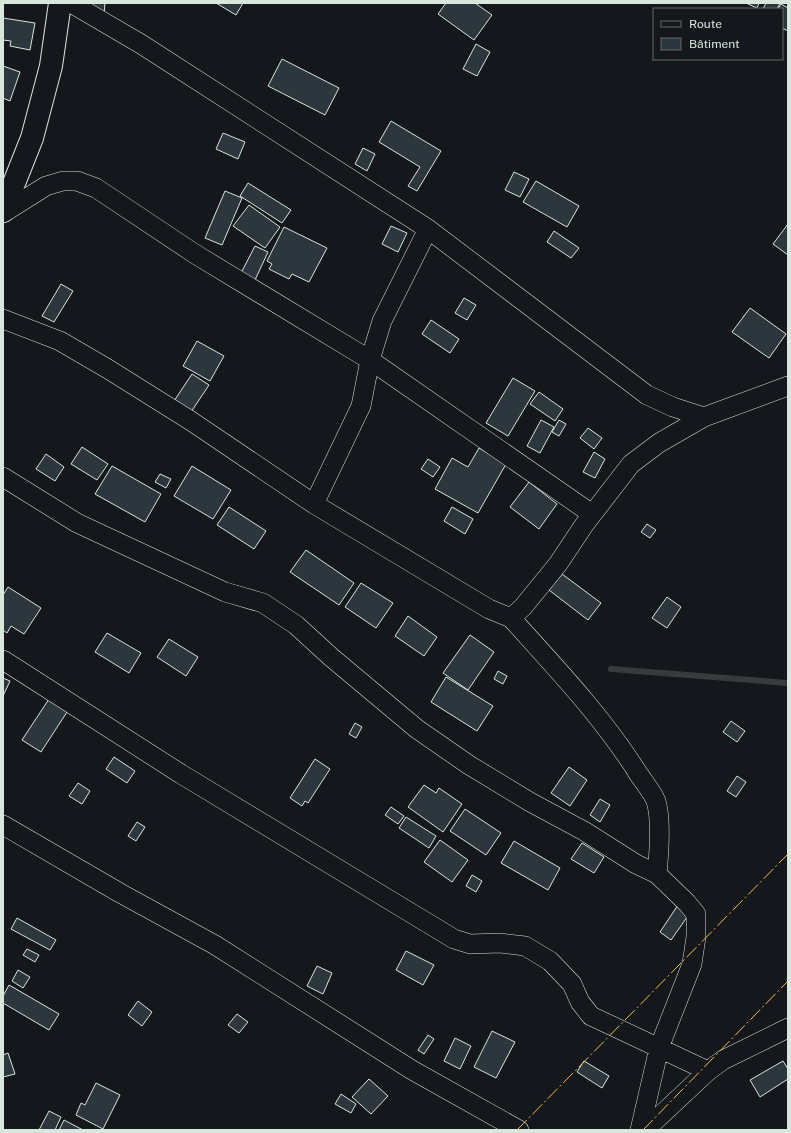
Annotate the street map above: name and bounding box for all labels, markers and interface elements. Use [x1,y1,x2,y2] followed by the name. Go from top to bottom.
[653,8,783,60] legend
[689,17,722,31] text: Route
[689,37,740,51] text: Bâtiment

